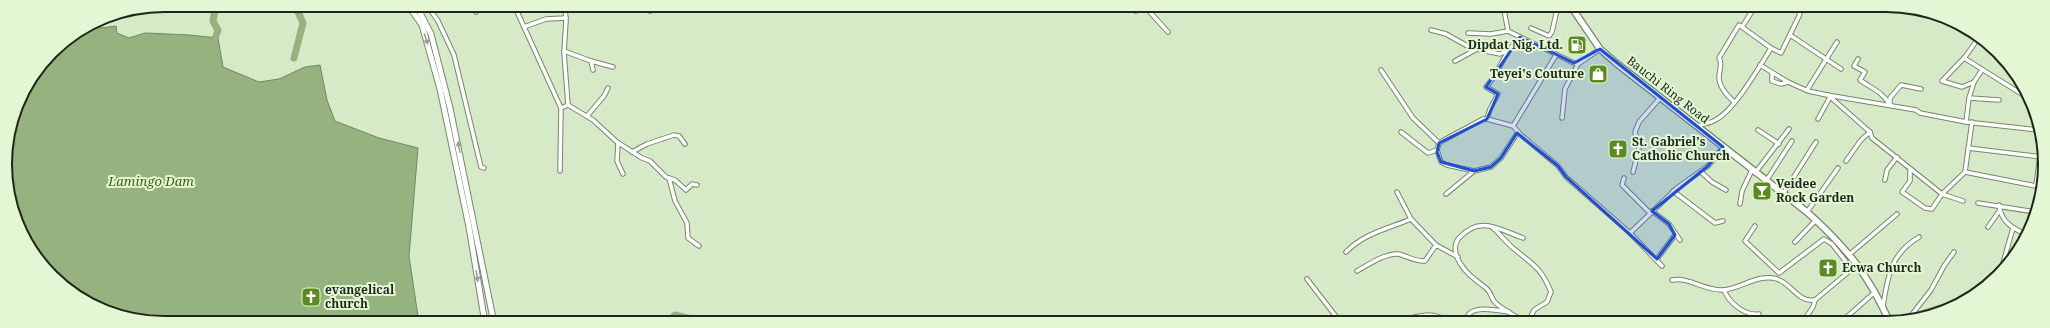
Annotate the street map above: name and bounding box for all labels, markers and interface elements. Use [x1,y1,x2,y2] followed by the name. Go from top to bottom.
[424,34,430,46] one-way arrow
[1566,34,1588,56] fuel station icon: Dipdat Nig. Ltd.
[1468,36,1563,53] place label: Dipdat Nig. Ltd.
[1623,52,1714,128] street label: Bauchi Ring Road
[1587,63,1609,85] shop icon: Teyei's Couture
[1490,65,1584,82] place label: Teyei's Couture
[1632,133,1730,164] place label: St. Gabriel's Catholic Church
[1607,138,1629,160] church icon: St. Gabriel's Catholic Church
[455,141,461,153] one-way arrow
[107,172,194,190] water label: Lamingo Dam
[1776,175,1854,206] place label: Veidee Rock Garden
[1751,180,1773,202] bar icon: Veidee Rock Garden
[1817,257,1839,279] church icon: Ecwa Church
[1842,259,1921,276] place label: Ecwa Church
[474,270,480,282] one-way arrow
[325,281,395,312] place label: evangelical church
[300,286,322,308] church icon: evangelical church

